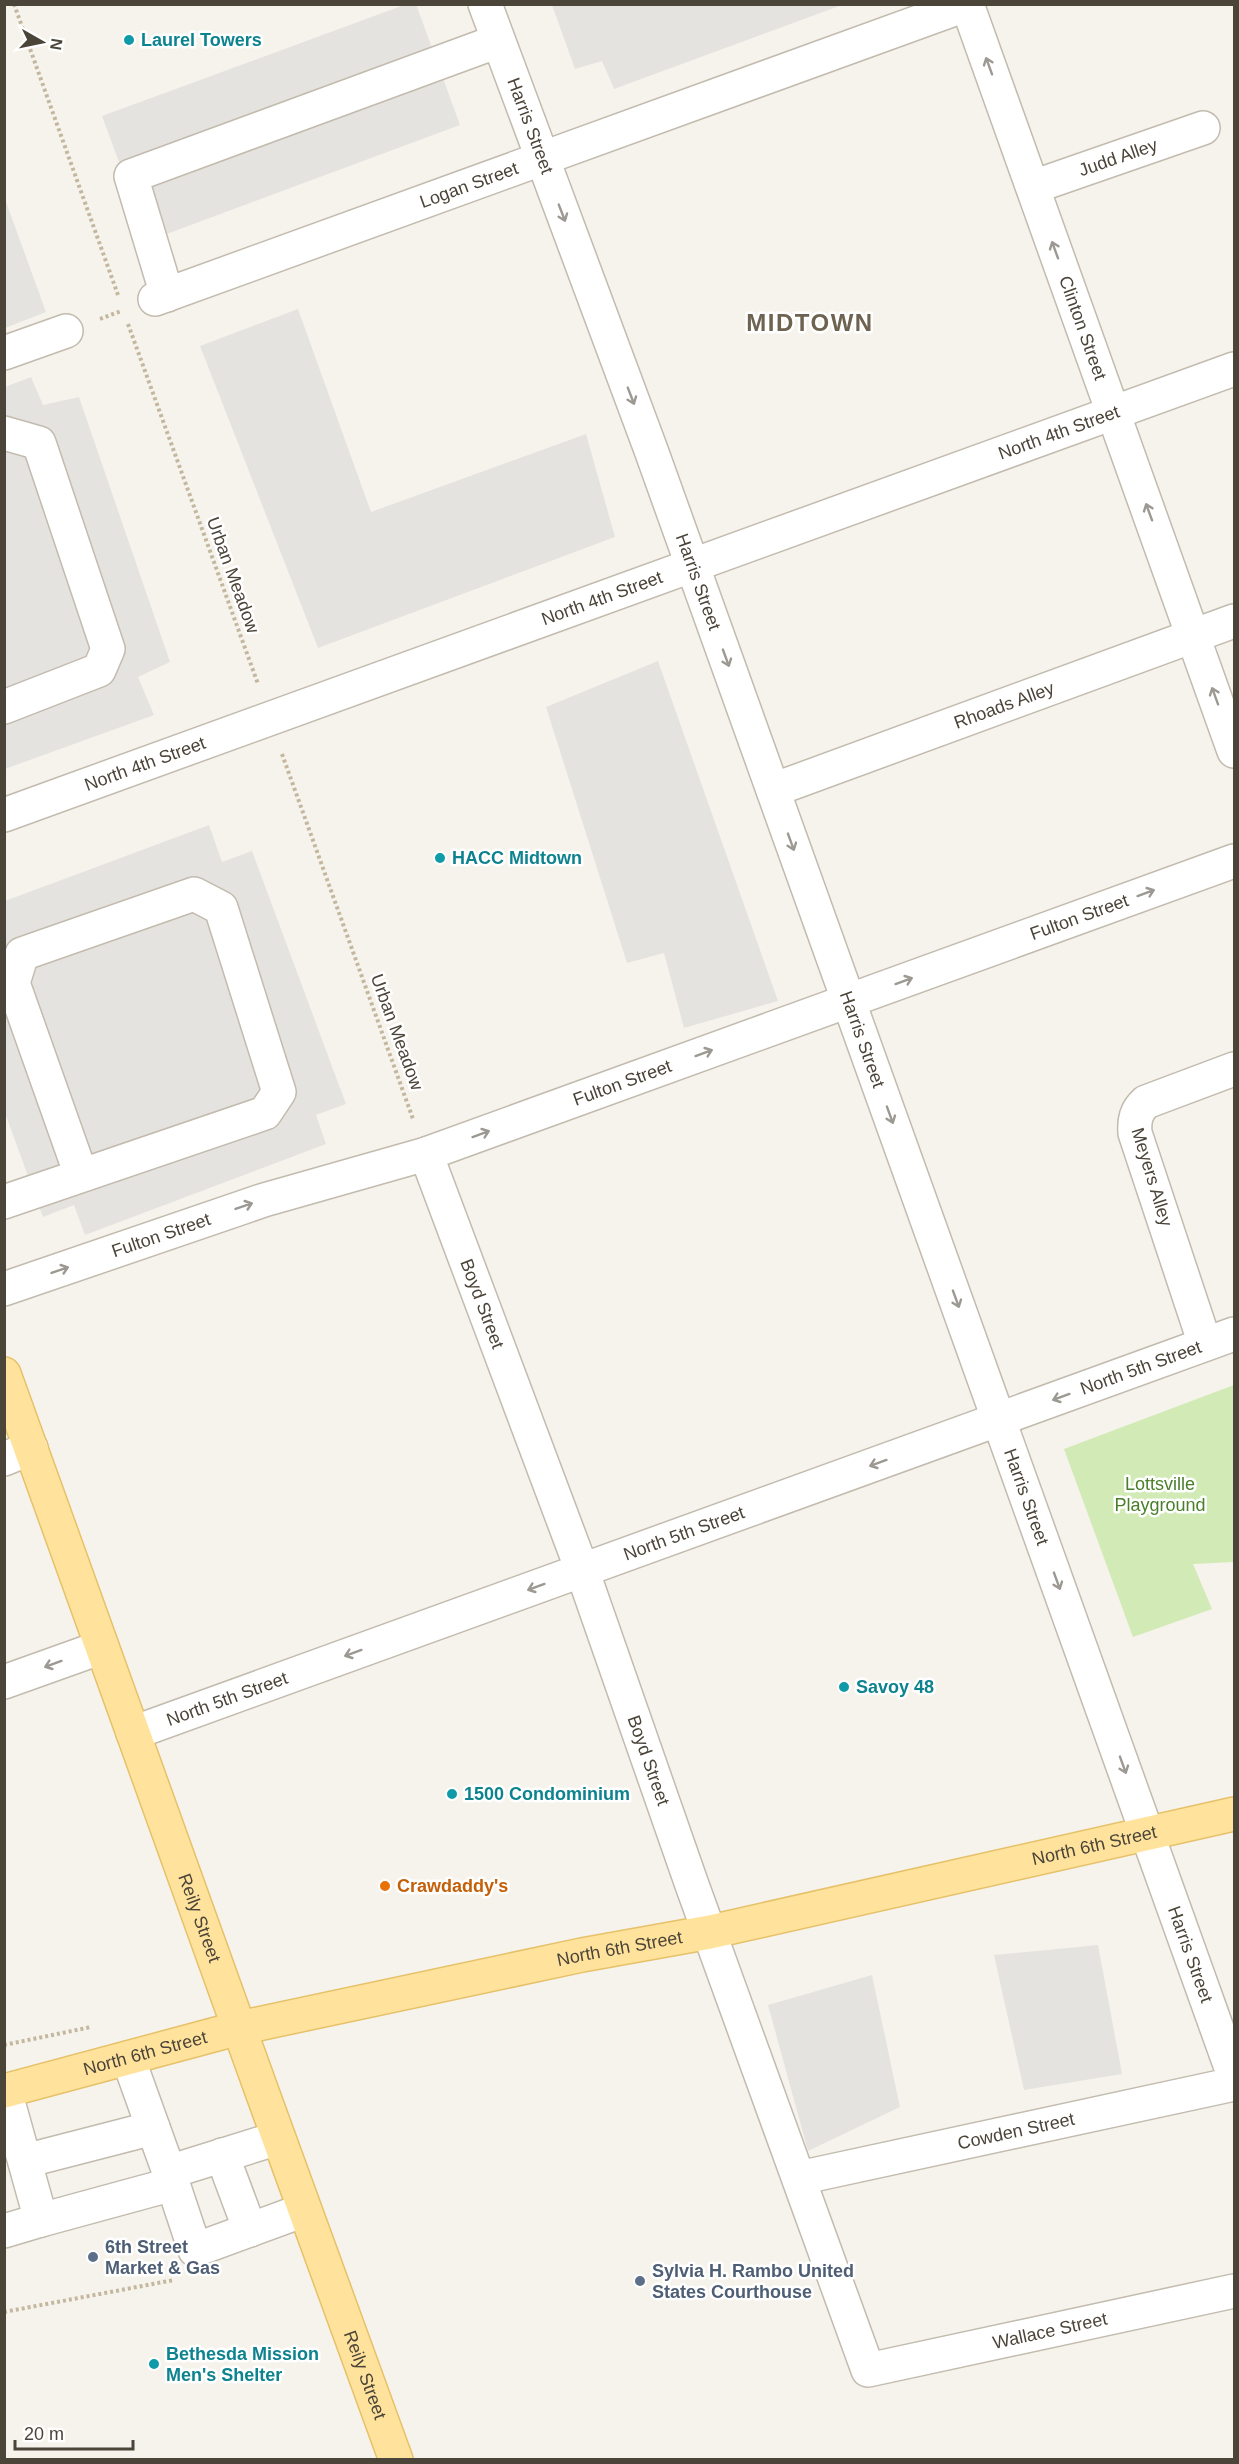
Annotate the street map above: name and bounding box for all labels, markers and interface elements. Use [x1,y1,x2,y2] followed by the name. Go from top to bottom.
[12,12,72,72] north arrow
[141,30,262,50] place label: Laurel Towers
[122,33,136,47] marker: Laurel Towers
[47,37,66,51] text: N
[982,57,993,76] one-way arrow
[503,75,557,177] street label: Harris Street
[1076,135,1160,180] street label: Judd Alley
[417,158,521,212] street label: Logan Street
[557,203,568,222] one-way arrow
[1048,241,1059,260] one-way arrow
[1055,273,1111,383] street label: Clinton Street
[746,309,874,336] district label: MIDTOWN
[626,386,637,405] one-way arrow
[996,401,1122,464] street label: North 4th Street
[1142,504,1153,522] one-way arrow
[203,514,264,637] street label: Urban Meadow
[672,531,725,633] street label: Harris Street
[539,567,665,629] street label: North 4th Street
[721,648,732,667] one-way arrow
[951,678,1057,733] street label: Rhoads Alley
[1208,687,1219,706] one-way arrow
[82,733,208,795] street label: North 4th Street
[787,832,798,850] one-way arrow
[452,848,582,868] place label: HACC Midtown
[433,851,447,865] marker: HACC Midtown
[1136,886,1155,897] one-way arrow
[1027,890,1131,944] street label: Fulton Street
[367,971,428,1094] street label: Urban Meadow
[894,974,913,985] one-way arrow
[836,988,889,1090] street label: Harris Street
[694,1047,713,1058] one-way arrow
[570,1056,674,1110] street label: Fulton Street
[885,1105,896,1124] one-way arrow
[1128,1125,1176,1229] street label: Meyers Alley
[471,1128,490,1139] one-way arrow
[234,1200,253,1211] one-way arrow
[109,1209,213,1261] street label: Fulton Street
[456,1256,508,1351] street label: Boyd Street
[50,1263,69,1274] one-way arrow
[951,1289,962,1308] one-way arrow
[1078,1337,1204,1399] street label: North 5th Street
[1052,1392,1071,1403] one-way arrow
[1000,1446,1053,1548] street label: Harris Street
[869,1458,888,1469] one-way arrow
[1114,1474,1206,1515] park label: Lottsville Playground
[621,1502,747,1564] street label: North 5th Street
[1052,1571,1063,1590] one-way arrow
[527,1582,546,1593] one-way arrow
[344,1648,363,1659] one-way arrow
[44,1660,63,1671] one-way arrow
[164,1668,290,1730] street label: North 5th Street
[856,1677,934,1697] place label: Savoy 48
[837,1680,851,1694] marker: Savoy 48
[624,1713,673,1808] street label: Boyd Street
[1118,1755,1129,1774] one-way arrow
[464,1784,630,1804] place label: 1500 Condominium
[445,1787,459,1801] marker: 1500 Condominium
[1030,1822,1159,1869] street label: North 6th Street
[174,1871,225,1965] street label: Reily Street
[397,1876,508,1896] place label: Crawdaddy's
[378,1879,392,1893] marker: Crawdaddy's
[1164,1903,1217,2005] street label: Harris Street
[555,1927,684,1970] street label: North 6th Street
[81,2027,209,2079] street label: North 6th Street
[956,2109,1076,2153] street label: Cowden Street
[105,2237,220,2278] place label: 6th Street Market & Gas
[86,2250,100,2264] marker: 6th Street Market & Gas
[652,2261,854,2302] place label: Sylvia H. Rambo United States Courthouse
[633,2274,647,2288] marker: Sylvia H. Rambo United States Courthouse
[991,2309,1109,2353] street label: Wallace Street
[340,2328,390,2422] street label: Reily Street
[166,2344,319,2385] place label: Bethesda Mission Men's Shelter
[147,2357,161,2371] marker: Bethesda Mission Men's Shelter
[15,2413,134,2451] scale bar
[24,2424,64,2444] text: 20 m

